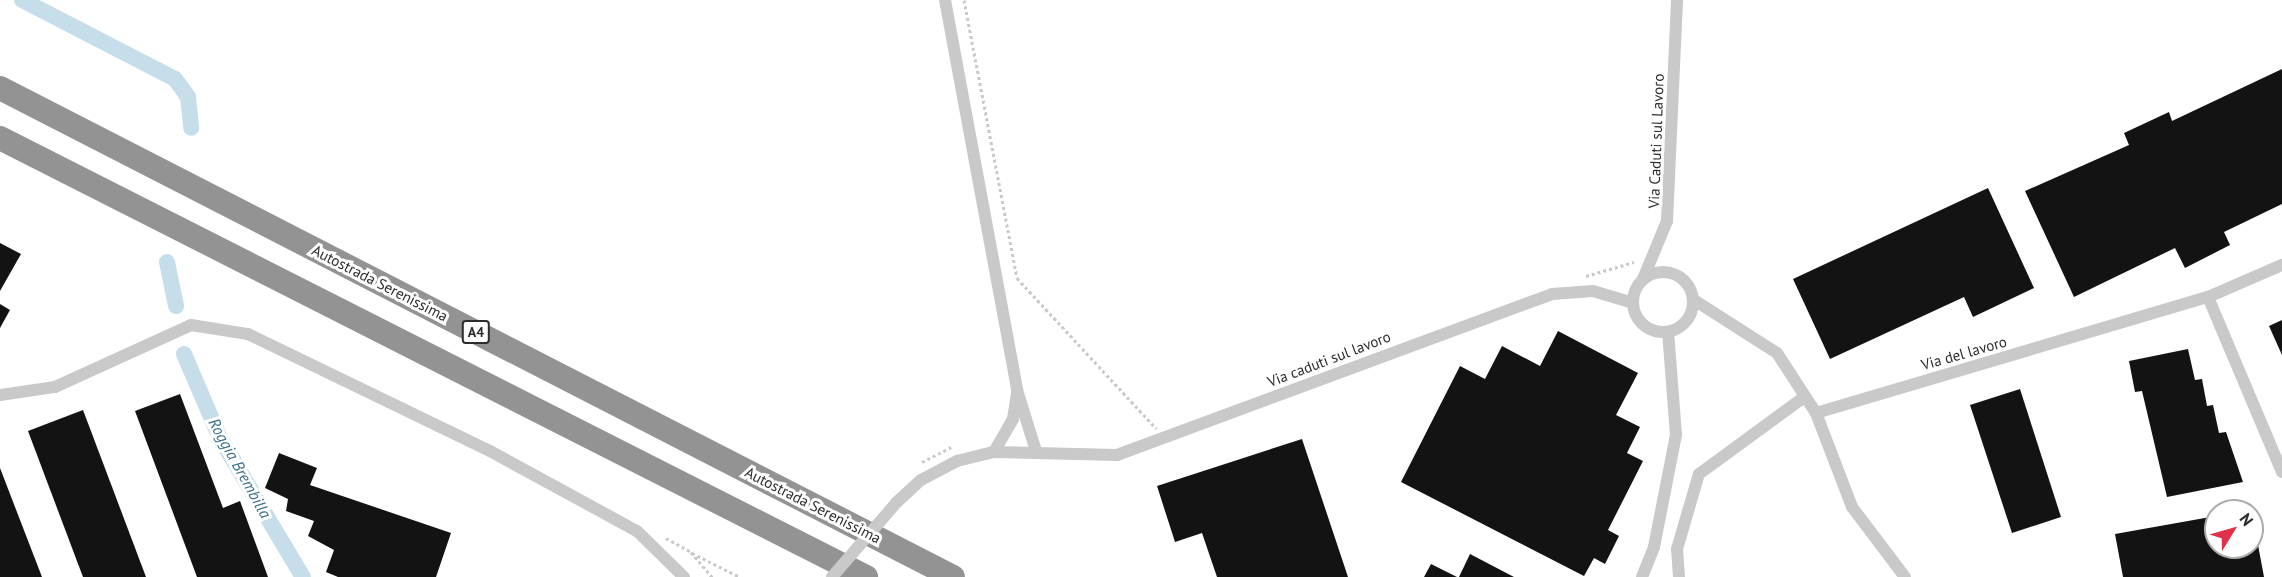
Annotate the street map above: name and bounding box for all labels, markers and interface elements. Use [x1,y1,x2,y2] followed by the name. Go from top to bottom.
[1645,73,1667,209] street label: Via Caduti sul Lavoro
[309,241,451,325] street label: Autostrada Serenissima
[461,321,491,343] road number: A4
[1265,327,1393,391] street label: Via caduti sul lavoro
[1919,332,2009,374] street label: Via del lavoro
[205,415,275,521] water label: Roggia Brembilla
[742,463,884,547] street label: Autostrada Serenissima
[2204,499,2264,559] north arrow
[2236,509,2258,530] text: N

